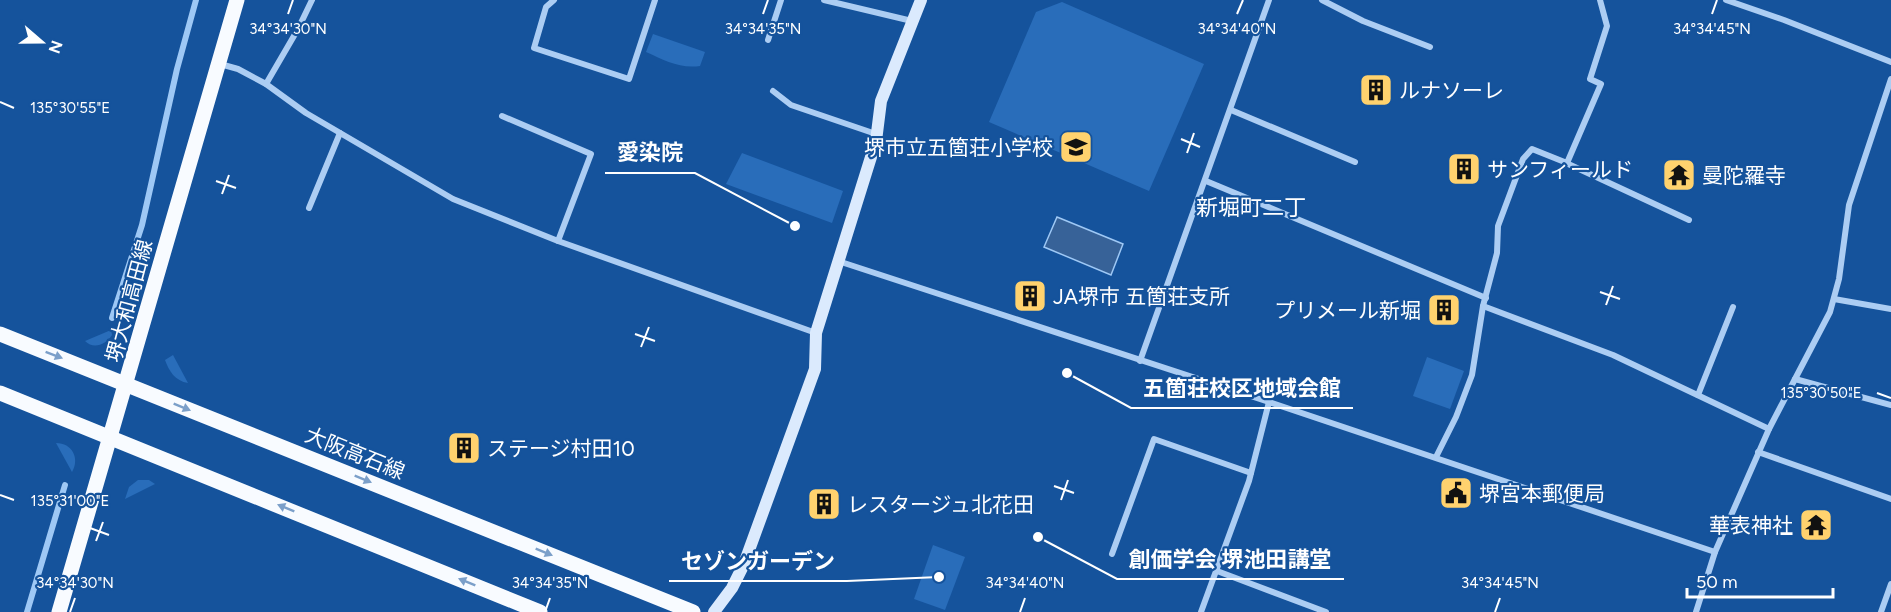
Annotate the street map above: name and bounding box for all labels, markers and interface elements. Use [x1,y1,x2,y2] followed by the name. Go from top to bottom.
[12,12,72,72] north arrow
[249,20,327,38] text: 34°34'30"N
[725,20,801,38] text: 34°34'35"N
[1198,20,1276,38] text: 34°34'40"N
[1673,20,1751,38] text: 34°34'45"N
[45,38,67,56] text: N
[1358,72,1394,108] building icon: ルナソーレ
[1399,78,1504,103] place label: ルナソーレ
[30,99,110,117] text: 135°30'55"E
[1058,129,1094,165] school or university icon: 堺市立五箇荘小学校
[605,133,695,173] callout: 愛染院
[864,135,1053,160] place label: 堺市立五箇荘小学校
[617,139,683,166] text: 愛染院
[1446,151,1482,187] building icon: サンフィールド
[1487,157,1633,182] place label: サンフィールド
[1661,157,1697,193] temple icon: 曼陀羅寺
[1702,163,1786,188] place label: 曼陀羅寺
[1196,194,1306,221] district label: 新堀町二丁
[101,237,157,365] street label: 堺大和高田線
[1012,278,1048,314] building icon: JA堺市 五箇荘支所
[1053,284,1230,309] place label: JA堺市 五箇荘支所
[1426,292,1462,328] building icon: プリメール新堀
[1274,298,1421,323] place label: プリメール新堀
[46,351,64,361] one-way arrow
[1131,368,1353,408] callout: 五箇荘校区地域会館
[1143,375,1341,402] text: 五箇荘校区地域会館
[1780,384,1862,402] text: 135°30'50"E
[173,403,191,412] one-way arrow
[302,422,408,484] street label: 大阪高石線
[446,430,482,466] building icon: ステージ村田10
[487,436,635,461] place label: ステージ村田10
[354,475,372,485] one-way arrow
[1438,475,1474,511] public building icon: 堺宮本郵便局
[1479,481,1605,506] place label: 堺宮本郵便局
[806,486,842,522] building icon: レスタージュ北花田
[31,492,109,510] text: 135°31'00"E
[847,492,1034,517] place label: レスタージュ北花田
[277,503,295,512] one-way arrow
[1798,507,1834,543] temple icon: 華表神社
[1709,513,1793,538] place label: 華表神社
[1117,539,1344,579] callout: 創価学会 堺池田講堂
[669,541,847,581] callout: セゾンガーデン
[1128,546,1332,573] text: 創価学会 堺池田講堂
[535,548,553,557] one-way arrow
[681,548,835,575] text: セゾンガーデン
[1687,561,1832,599] scale bar
[1696,571,1738,593] text: 50 m
[36,574,114,592] text: 34°34'30"N
[512,574,588,592] text: 34°34'35"N
[986,574,1064,592] text: 34°34'40"N
[1461,574,1539,592] text: 34°34'45"N
[457,577,475,587] one-way arrow

